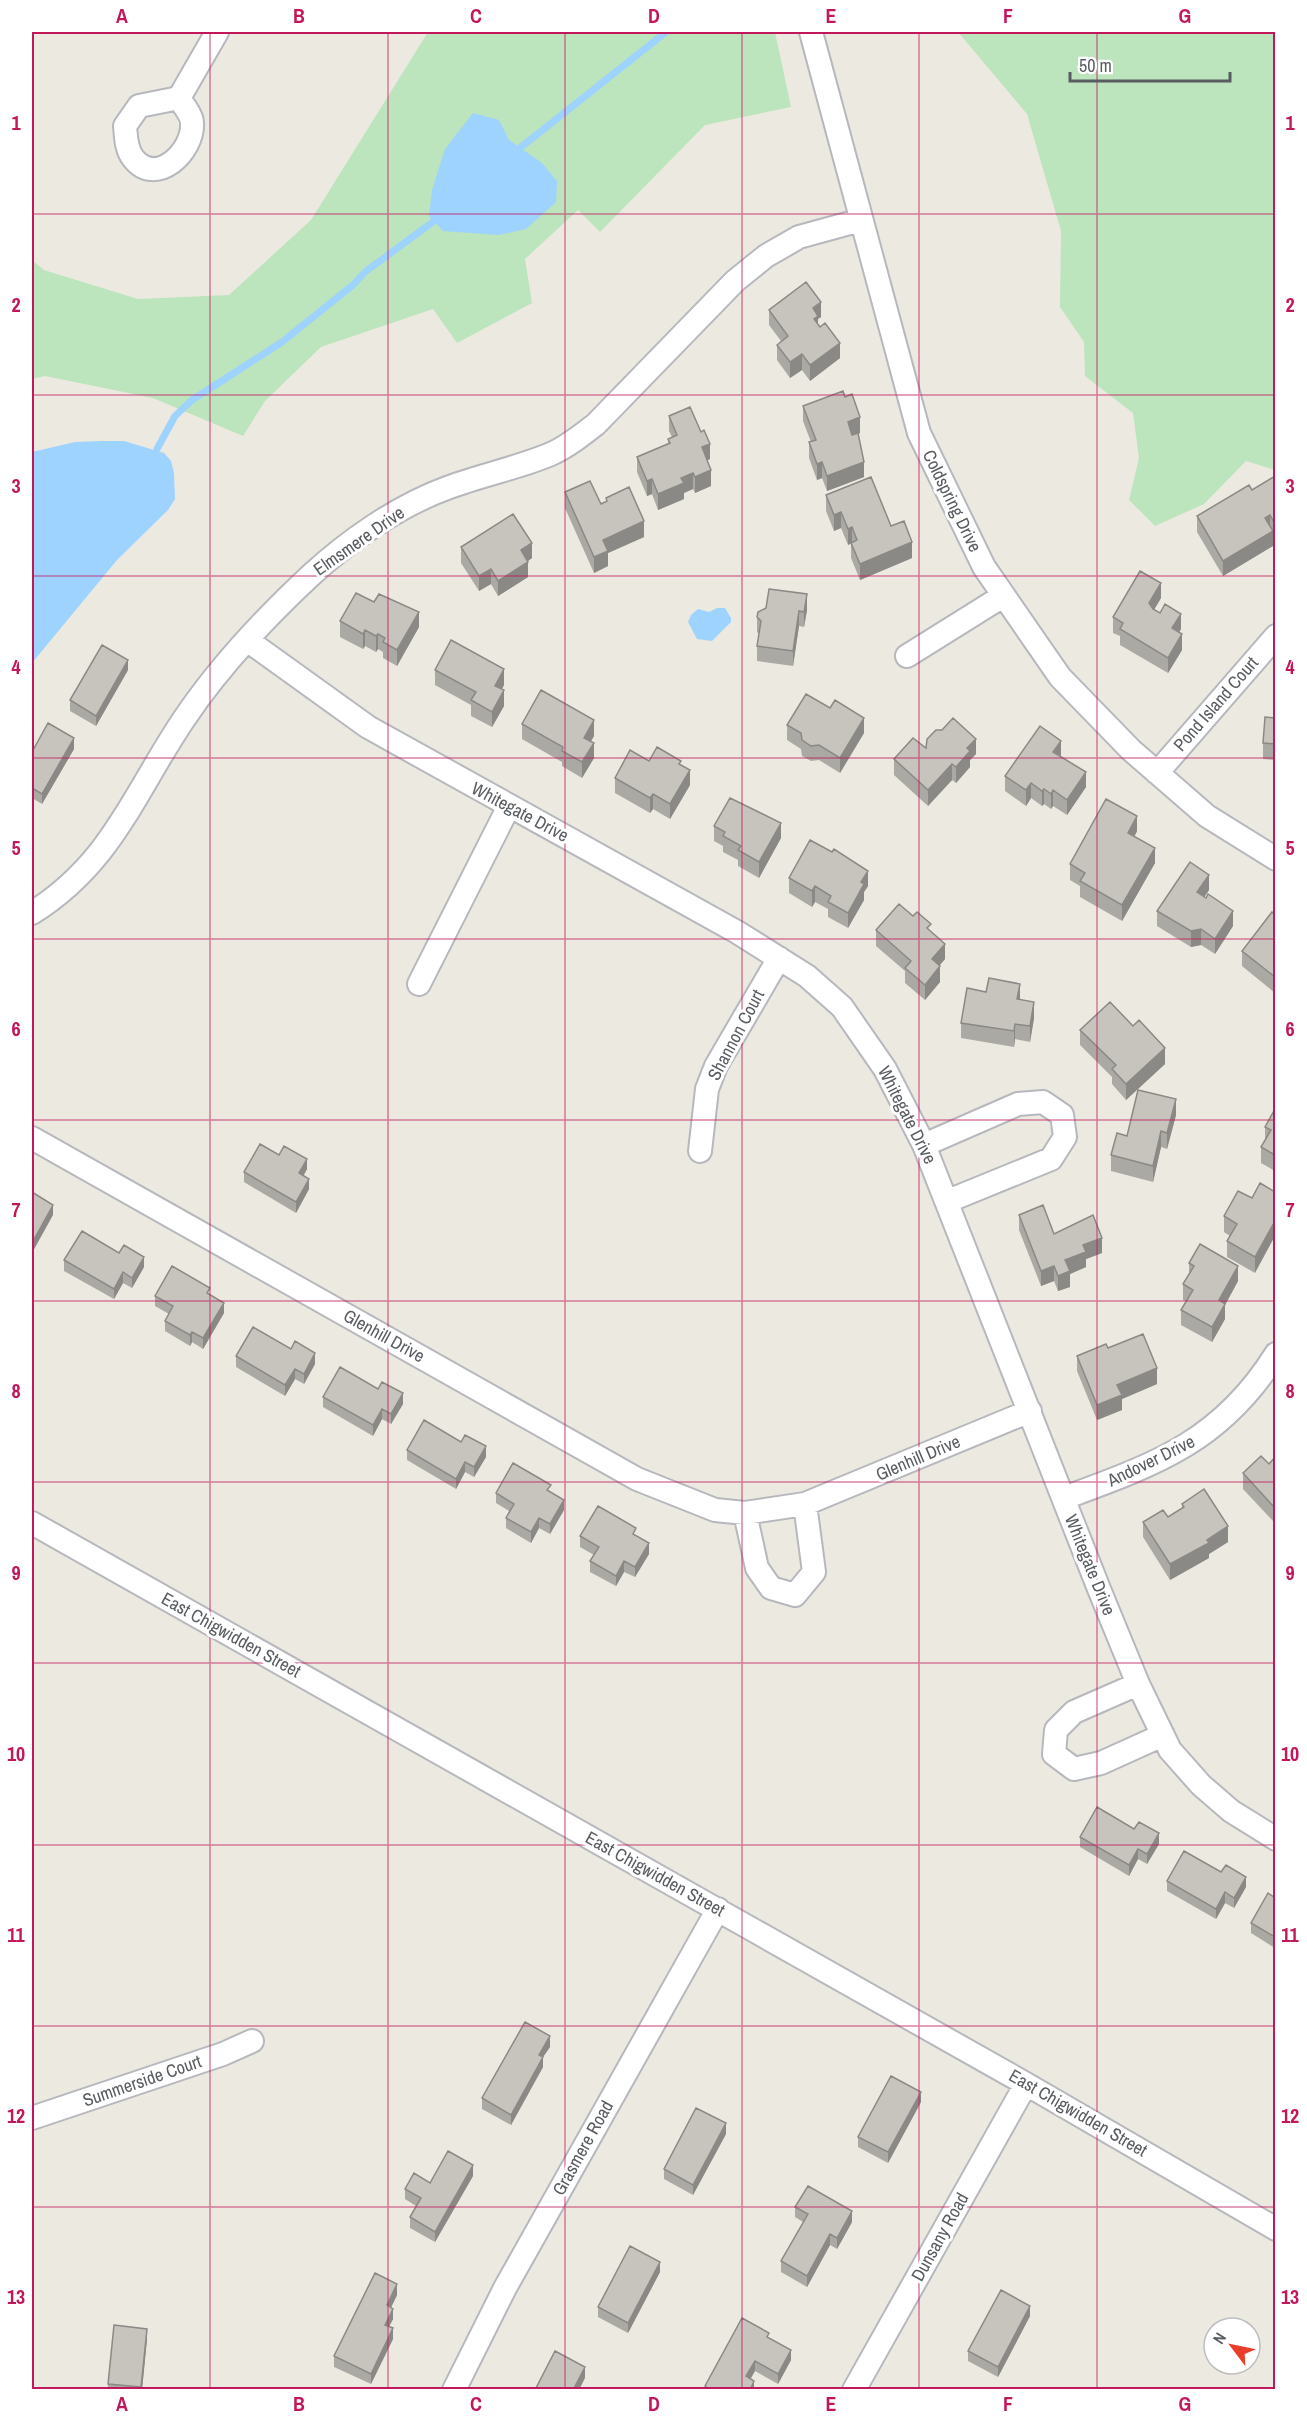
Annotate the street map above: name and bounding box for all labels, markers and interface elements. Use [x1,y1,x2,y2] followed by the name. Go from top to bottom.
[116,2,128,29] text: A
[293,2,305,29] text: B
[470,2,482,29] text: C
[648,2,660,29] text: D
[826,2,837,29] text: E
[1003,2,1013,29] text: F
[1179,2,1191,29] text: G
[1070,45,1230,83] scale bar
[1079,53,1112,78] text: 50 m
[11,109,21,136] text: 1
[1285,109,1295,136] text: 1
[11,291,21,318] text: 2
[1285,291,1295,318] text: 2
[917,446,988,556] street label: Coldspring Drive
[11,472,21,499] text: 3
[1285,472,1295,499] text: 3
[308,500,409,581] street label: Elmsmere Drive
[1167,651,1264,756] street label: Pond Island Court
[11,653,21,680] text: 4
[1285,653,1295,680] text: 4
[467,775,573,848] street label: Whitegate Drive
[11,834,21,861] text: 5
[1285,834,1295,861] text: 5
[701,985,770,1084] street label: Shannon Court
[11,1015,21,1042] text: 6
[1285,1015,1295,1042] text: 6
[872,1062,943,1168] street label: Whitegate Drive
[11,1196,21,1223] text: 7
[1285,1196,1295,1223] text: 7
[339,1303,429,1368] street label: Glenhill Drive
[11,1377,21,1404] text: 8
[1285,1377,1295,1404] text: 8
[872,1429,964,1487] street label: Glenhill Drive
[1102,1429,1199,1493] street label: Andover Drive
[1059,1511,1122,1619] street label: Whitegate Drive
[11,1559,21,1586] text: 9
[1285,1559,1295,1586] text: 9
[157,1586,305,1683] street label: East Chigwidden Street
[7,1740,25,1767] text: 10
[1281,1740,1299,1767] text: 10
[581,1825,729,1922] street label: East Chigwidden Street
[7,1921,26,1948] text: 11
[1281,1921,1300,1948] text: 11
[79,2049,204,2113] street label: Summerside Court
[1004,2063,1152,2162] street label: East Chigwidden Street
[546,2096,619,2200] street label: Grasmere Road
[7,2102,25,2129] text: 12
[1281,2102,1299,2129] text: 12
[905,2188,974,2286] street label: Dunsany Road
[7,2283,25,2310] text: 13
[1281,2283,1299,2310] text: 13
[1202,2316,1262,2376] north arrow
[1207,2328,1231,2348] text: N
[116,2390,128,2417] text: A
[293,2390,305,2417] text: B
[470,2390,482,2417] text: C
[648,2390,660,2417] text: D
[826,2390,837,2417] text: E
[1003,2390,1013,2417] text: F
[1179,2390,1191,2417] text: G

